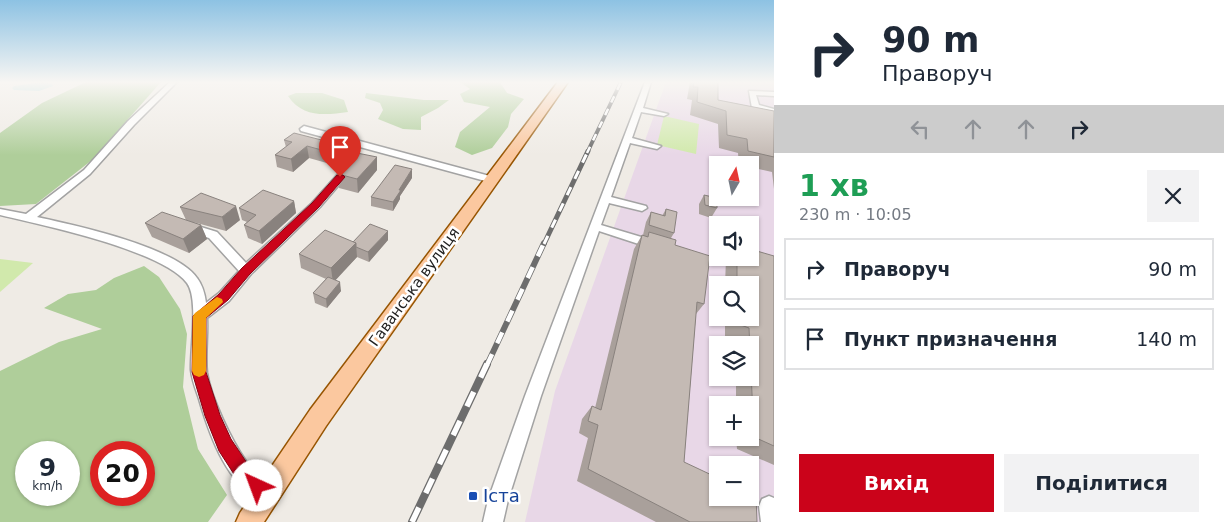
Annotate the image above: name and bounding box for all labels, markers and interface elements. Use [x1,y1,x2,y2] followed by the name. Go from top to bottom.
[799,20,864,85] icon: right
[882,20,979,60] text: 90 m
[882,61,992,86] text: Праворуч
[906,115,934,143] icon: left
[959,115,987,143] icon: ahead
[1012,115,1040,143] icon: ahead
[1065,115,1093,143] icon: right
[319,126,361,177] pin
[326,133,354,161] icon: arrive
[709,156,759,206] north arrow
[709,156,759,506] map controls
[799,168,869,203] text: 1 хв
[1147,170,1199,222] button: close
[799,205,912,224] text: 230 m · 10:05
[709,216,759,266] button: sound
[365,224,463,350] street label: Гаванська вулиця
[801,255,829,283] icon: right
[844,258,950,280] text: Праворуч
[1148,258,1197,280] text: 90 m
[709,276,759,326] button: search
[801,325,829,353] icon: arrive
[844,328,1057,350] text: Пункт призначення
[1136,328,1197,350] text: 140 m
[709,336,759,386] button: layers
[709,396,759,446] button: +
[90,441,155,506] speed limit sign: 20
[39,453,56,482] text: 9
[799,454,994,512] button: Вихід
[1004,454,1199,512] button: Поділитися
[709,456,759,506] button: −
[230,459,282,511] position arrow
[32,479,63,493] text: km/h
[483,485,520,506] place label: Іста
[467,490,479,502] marker: Іста

